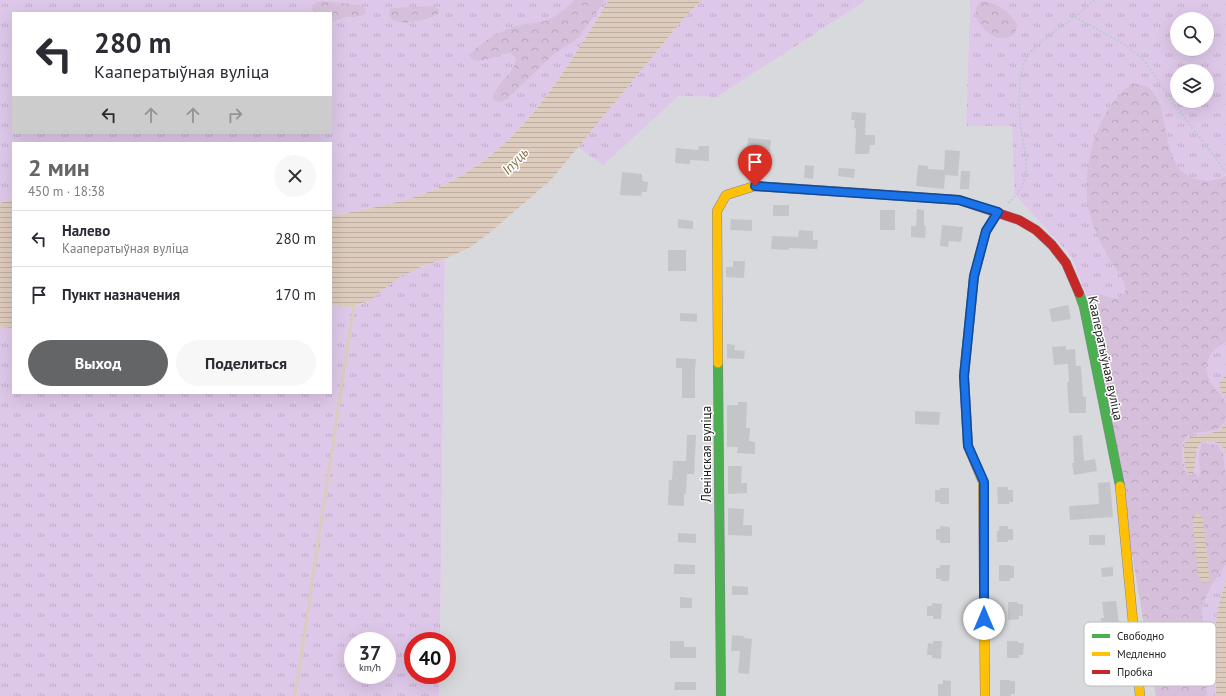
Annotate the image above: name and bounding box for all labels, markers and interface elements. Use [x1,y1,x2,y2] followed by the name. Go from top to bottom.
[1170,12,1214,108] map controls
[1170,12,1214,56] button: search
[94,24,171,61] text: 280 m
[28,28,80,80] icon: left
[94,60,270,83] text: Кааператыўная вуліца
[1170,64,1214,108] button: layers
[98,104,120,126] icon: left
[140,104,162,126] icon: ahead
[182,104,204,126] icon: ahead
[224,104,246,126] icon: right
[498,144,532,178] water label: Іпуць
[738,145,772,186] pin
[744,151,766,173] icon: arrive
[28,152,90,183] text: 2 мин
[274,155,316,197] button: close
[28,183,105,200] text: 450 m · 18:38
[62,221,110,240] text: Налево
[28,228,50,250] icon: left
[275,229,316,248] text: 280 m
[62,240,189,257] text: Кааператыўная вуліца
[28,284,50,306] icon: arrive
[62,285,180,304] text: Пункт назначения
[275,285,316,304] text: 170 m
[1084,294,1127,422] street label: Кааператыўная вуліца
[28,340,168,386] button: Выход
[176,340,316,386] button: Поделиться
[698,406,715,503] street label: Ленінская вуліца
[963,598,1005,640] position arrow
[1084,622,1216,686] legend
[1117,629,1164,643] text: Свободно
[404,632,456,684] speed limit sign: 40
[359,640,381,666] text: 37
[1117,647,1166,661] text: Медленно
[359,661,381,674] text: km/h
[1117,665,1153,679] text: Пробка

